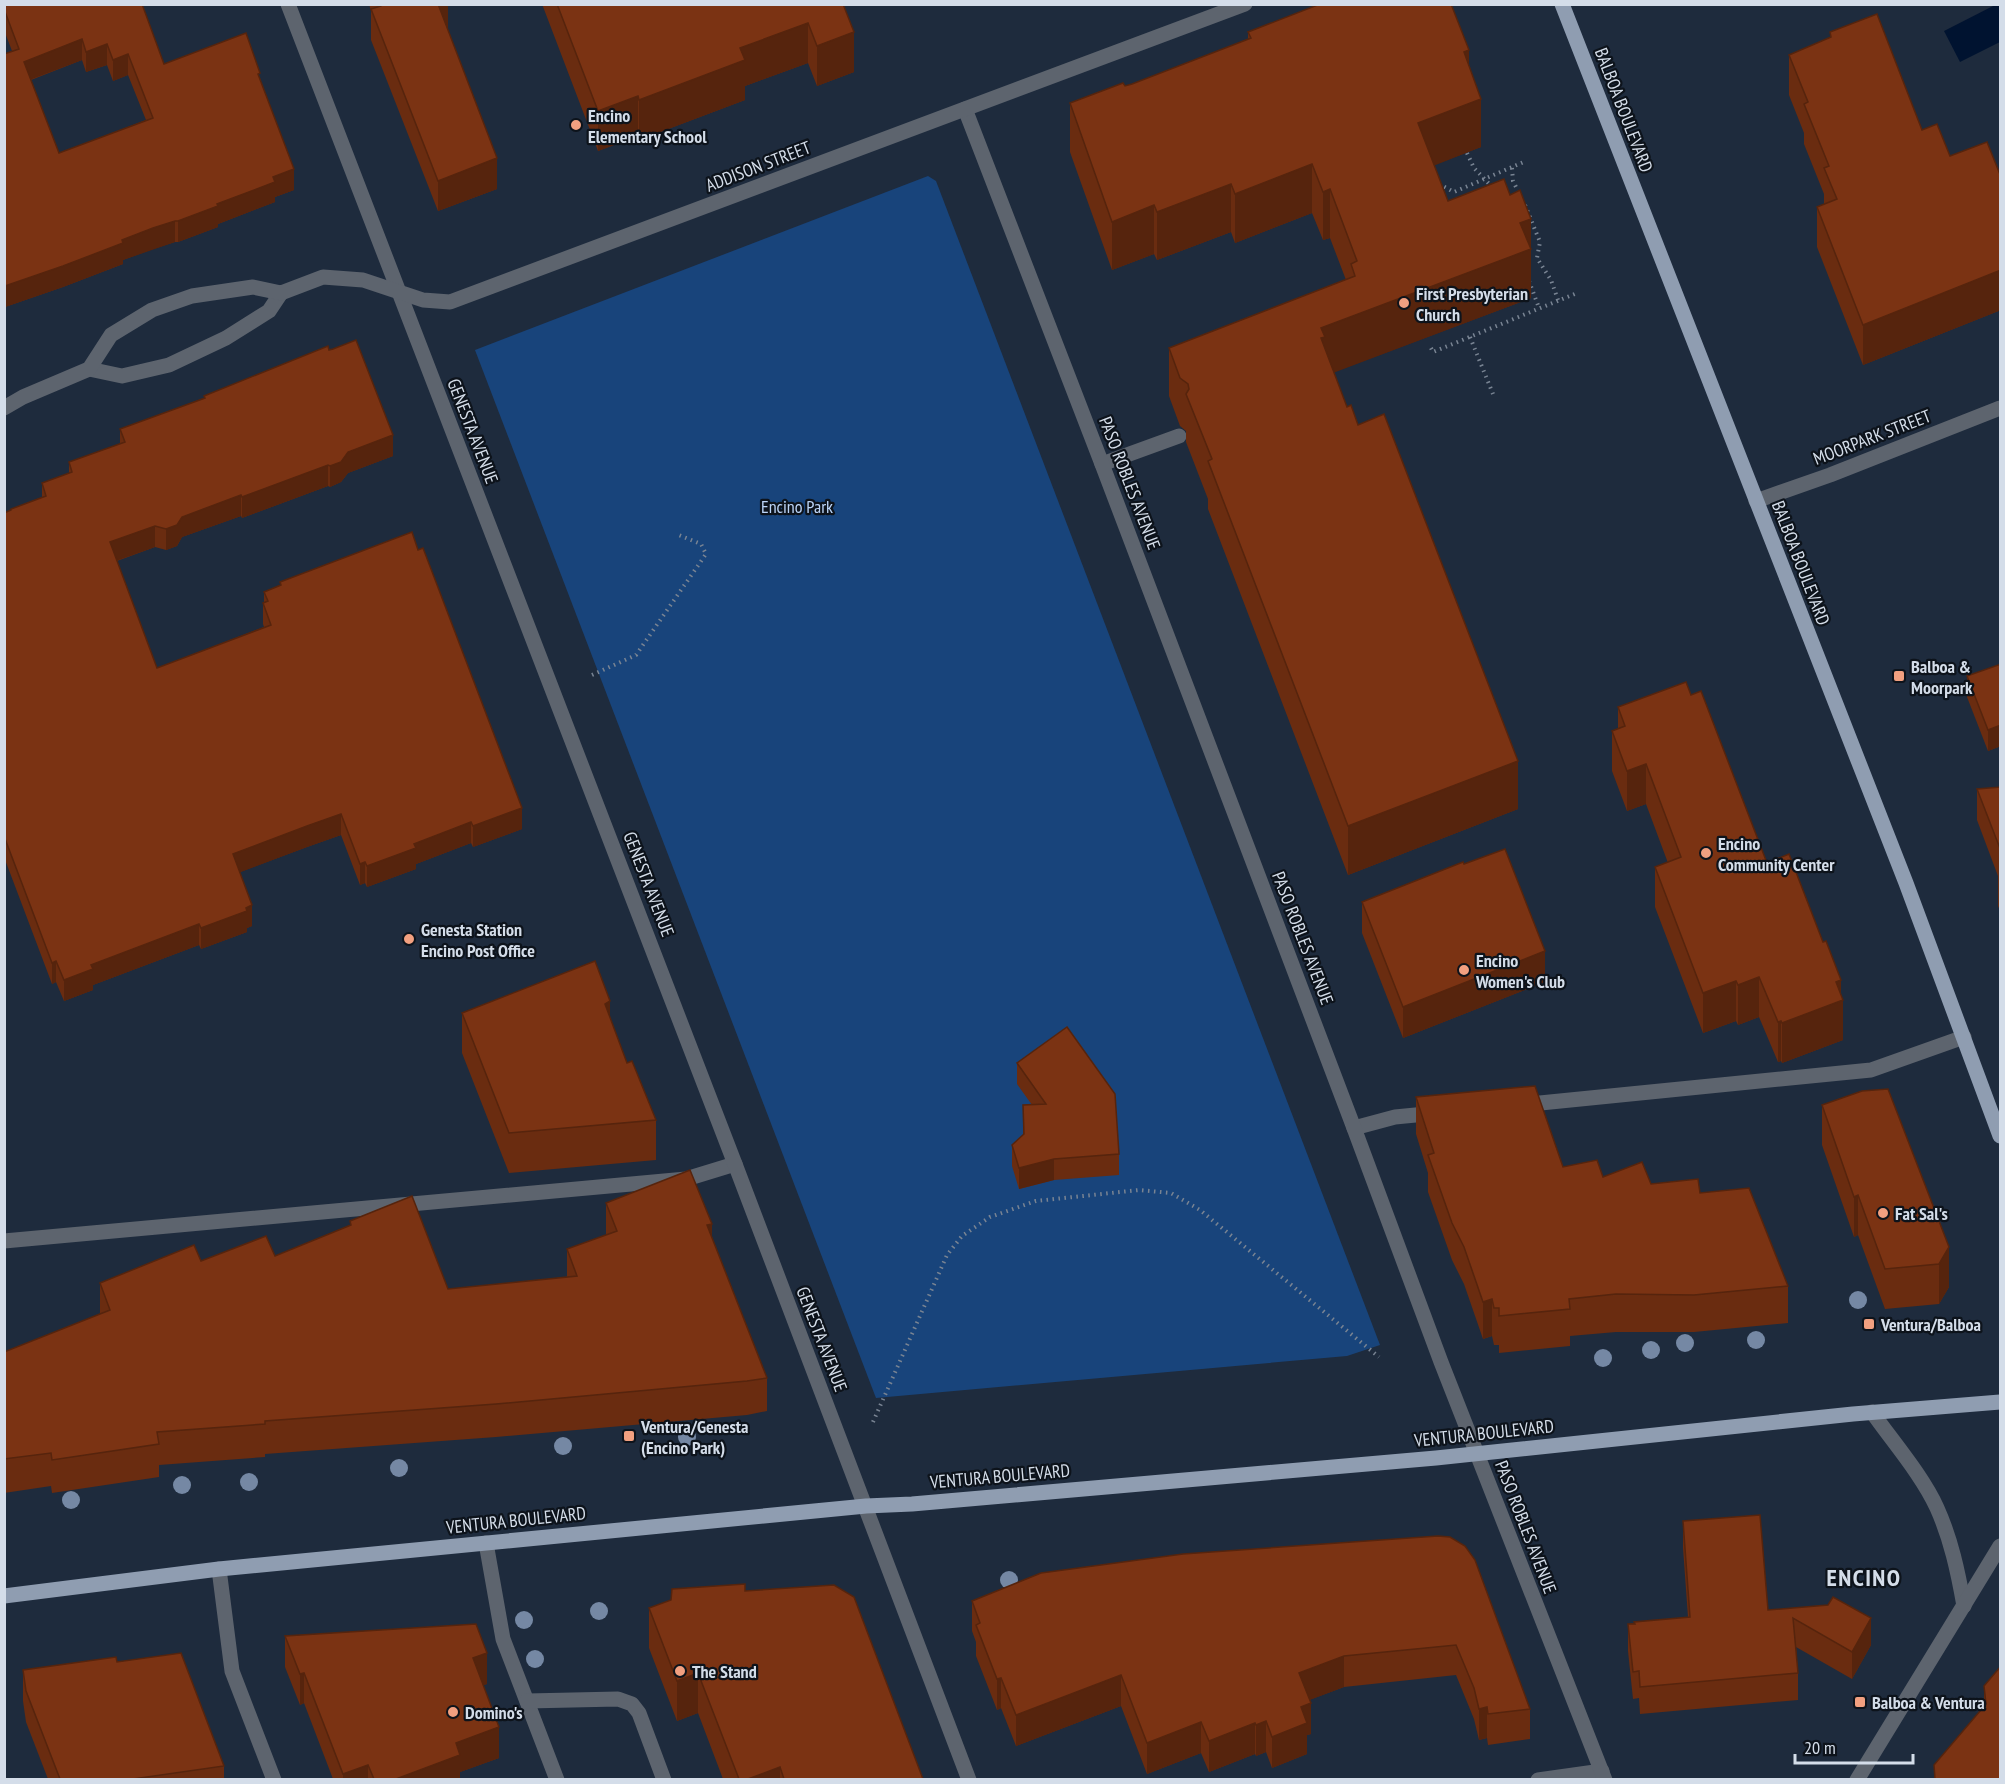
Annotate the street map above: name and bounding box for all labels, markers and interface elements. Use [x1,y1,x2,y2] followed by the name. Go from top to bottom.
[1590,45,1658,175] street label: BALBOA BOULEVARD
[588,104,707,148] place label: Encino Elementary School
[569,118,583,132] marker: Encino Elementary School
[702,135,814,197] street label: ADDISON STREET
[1416,282,1528,326] place label: First Presbyterian Church
[1397,296,1411,310] marker: First Presbyterian Church
[442,375,504,487] street label: GENESTA AVENUE
[1810,404,1934,470] street label: MOORPARK STREET
[1094,413,1166,553] street label: PASO ROBLES AVENUE
[761,495,833,518] park label: Encino Park
[1767,498,1835,628] street label: BALBOA BOULEVARD
[1911,655,1973,699] place label: Balboa & Moorpark
[1892,669,1906,683] marker: Balboa & Moorpark
[618,828,680,940] street label: GENESTA AVENUE
[1718,832,1835,876] place label: Encino Community Center
[1699,846,1713,860] marker: Encino Community Center
[1267,868,1339,1008] street label: PASO ROBLES AVENUE
[421,918,535,962] place label: Genesta Station Encino Post Office
[402,932,416,946] marker: Genesta Station Encino Post Office
[1475,949,1565,993] place label: Encino Women's Club
[1457,963,1471,977] marker: Encino Women's Club
[1895,1202,1948,1225] place label: Fat Sal's
[1876,1206,1890,1220] marker: Fat Sal's
[791,1283,853,1395] street label: GENESTA AVENUE
[1880,1313,1981,1336] place label: Ventura/Balboa
[1862,1317,1876,1331] marker: Ventura/Balboa
[1412,1414,1555,1452] street label: VENTURA BOULEVARD
[640,1415,748,1459] place label: Ventura/Genesta (Encino Park)
[622,1429,636,1443] marker: Ventura/Genesta (Encino Park)
[1490,1457,1562,1597] street label: PASO ROBLES AVENUE
[928,1458,1071,1494] street label: VENTURA BOULEVARD
[444,1501,587,1539] street label: VENTURA BOULEVARD
[1826,1562,1902,1593] district label: ENCINO
[692,1660,757,1683] place label: The Stand
[673,1664,687,1678] marker: The Stand
[1872,1691,1985,1714] place label: Balboa & Ventura
[1853,1695,1867,1709] marker: Balboa & Ventura
[465,1701,523,1724] place label: Domino's
[446,1705,460,1719] marker: Domino's
[1795,1727,1914,1765] scale bar
[1804,1736,1836,1759] text: 20 m

